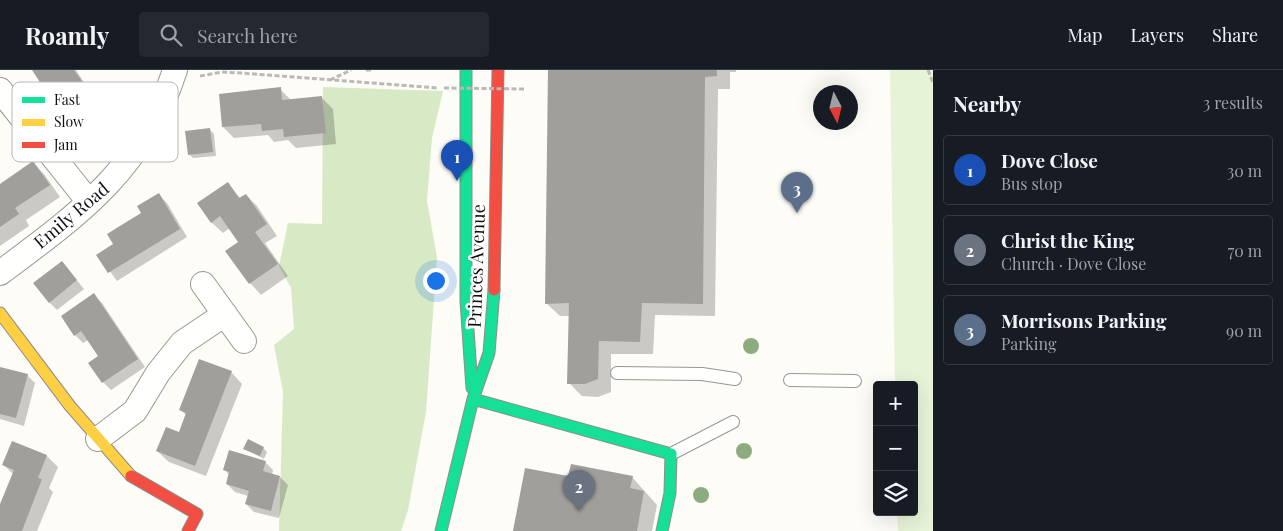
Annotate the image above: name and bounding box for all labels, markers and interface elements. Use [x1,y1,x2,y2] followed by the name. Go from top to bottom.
[139,12,489,57] search box
[25,19,109,51] text: Roamly
[157,21,185,49] icon: search
[197,22,298,48] text: Search here
[1067,23,1102,47] text: Map
[1130,23,1184,47] text: Layers
[1212,23,1258,47] text: Share
[12,82,178,162] legend
[813,85,858,130] north arrow
[953,89,1022,117] text: Nearby
[54,90,81,109] text: Fast
[1203,92,1263,113] text: 3 results
[54,112,84,131] text: Slow
[53,135,78,154] text: Jam
[441,140,473,181] pin: 1
[1001,147,1098,173] text: Dove Close
[967,160,973,181] text: 1
[1227,160,1262,181] text: 30 m
[781,172,813,213] pin: 3
[1001,173,1062,194] text: Bus stop
[28,176,114,254] street label: Emily Road
[462,204,490,328] street label: Princes Avenue
[1001,227,1134,253] text: Christ the King
[966,240,974,261] text: 2
[1228,240,1262,261] text: 70 m
[1001,253,1146,274] text: Church · Dove Close
[423,268,449,294] your location
[1001,307,1166,333] text: Morrisons Parking
[966,320,974,341] text: 3
[1226,320,1262,341] text: 90 m
[1001,333,1056,354] text: Parking
[873,381,918,516] map controls
[873,381,918,426] button: +
[873,426,918,471] button: −
[563,470,595,511] pin: 2
[873,471,918,516] button: layers

